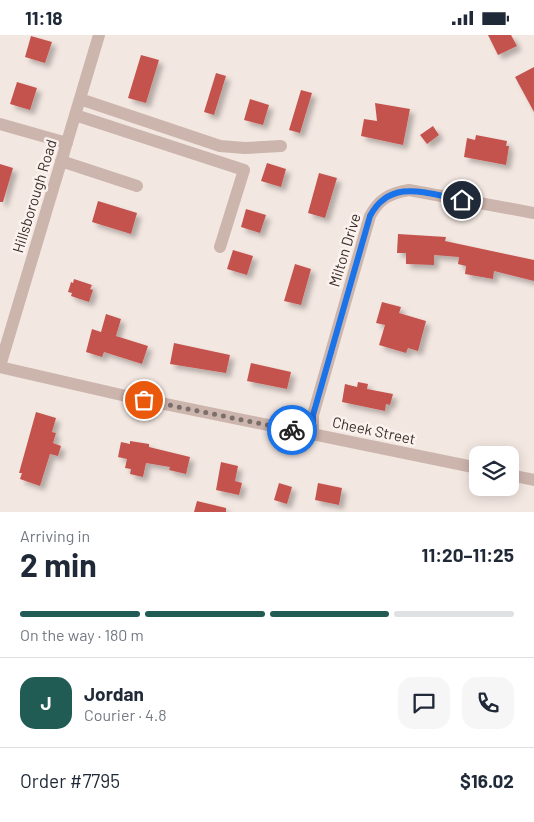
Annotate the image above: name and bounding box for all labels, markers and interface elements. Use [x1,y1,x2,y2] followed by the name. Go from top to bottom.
[25,6,63,29] text: 11:18
[8,137,60,255] street label: Hillsborough Road
[441,179,483,221] pin
[448,186,476,214] icon: home
[324,211,364,289] street label: Milton Drive
[123,379,165,421] pin
[130,386,158,414] icon: bag
[267,405,317,455] courier
[331,412,417,448] street label: Cheek Street
[278,416,306,444] icon: bike
[469,446,519,496] map controls
[469,446,519,496] button: layers
[20,526,90,545] text: Arriving in
[422,543,514,566] text: 11:20–11:25
[20,545,97,583] text: 2 min
[20,625,144,644] text: On the way · 180 m
[398,677,450,729] button: chat
[462,677,514,729] button: phone
[84,682,144,705] text: Jordan
[40,691,52,714] text: J
[84,705,167,724] text: Courier · 4.8
[20,769,120,792] text: Order #7795
[460,769,514,792] text: $16.02

